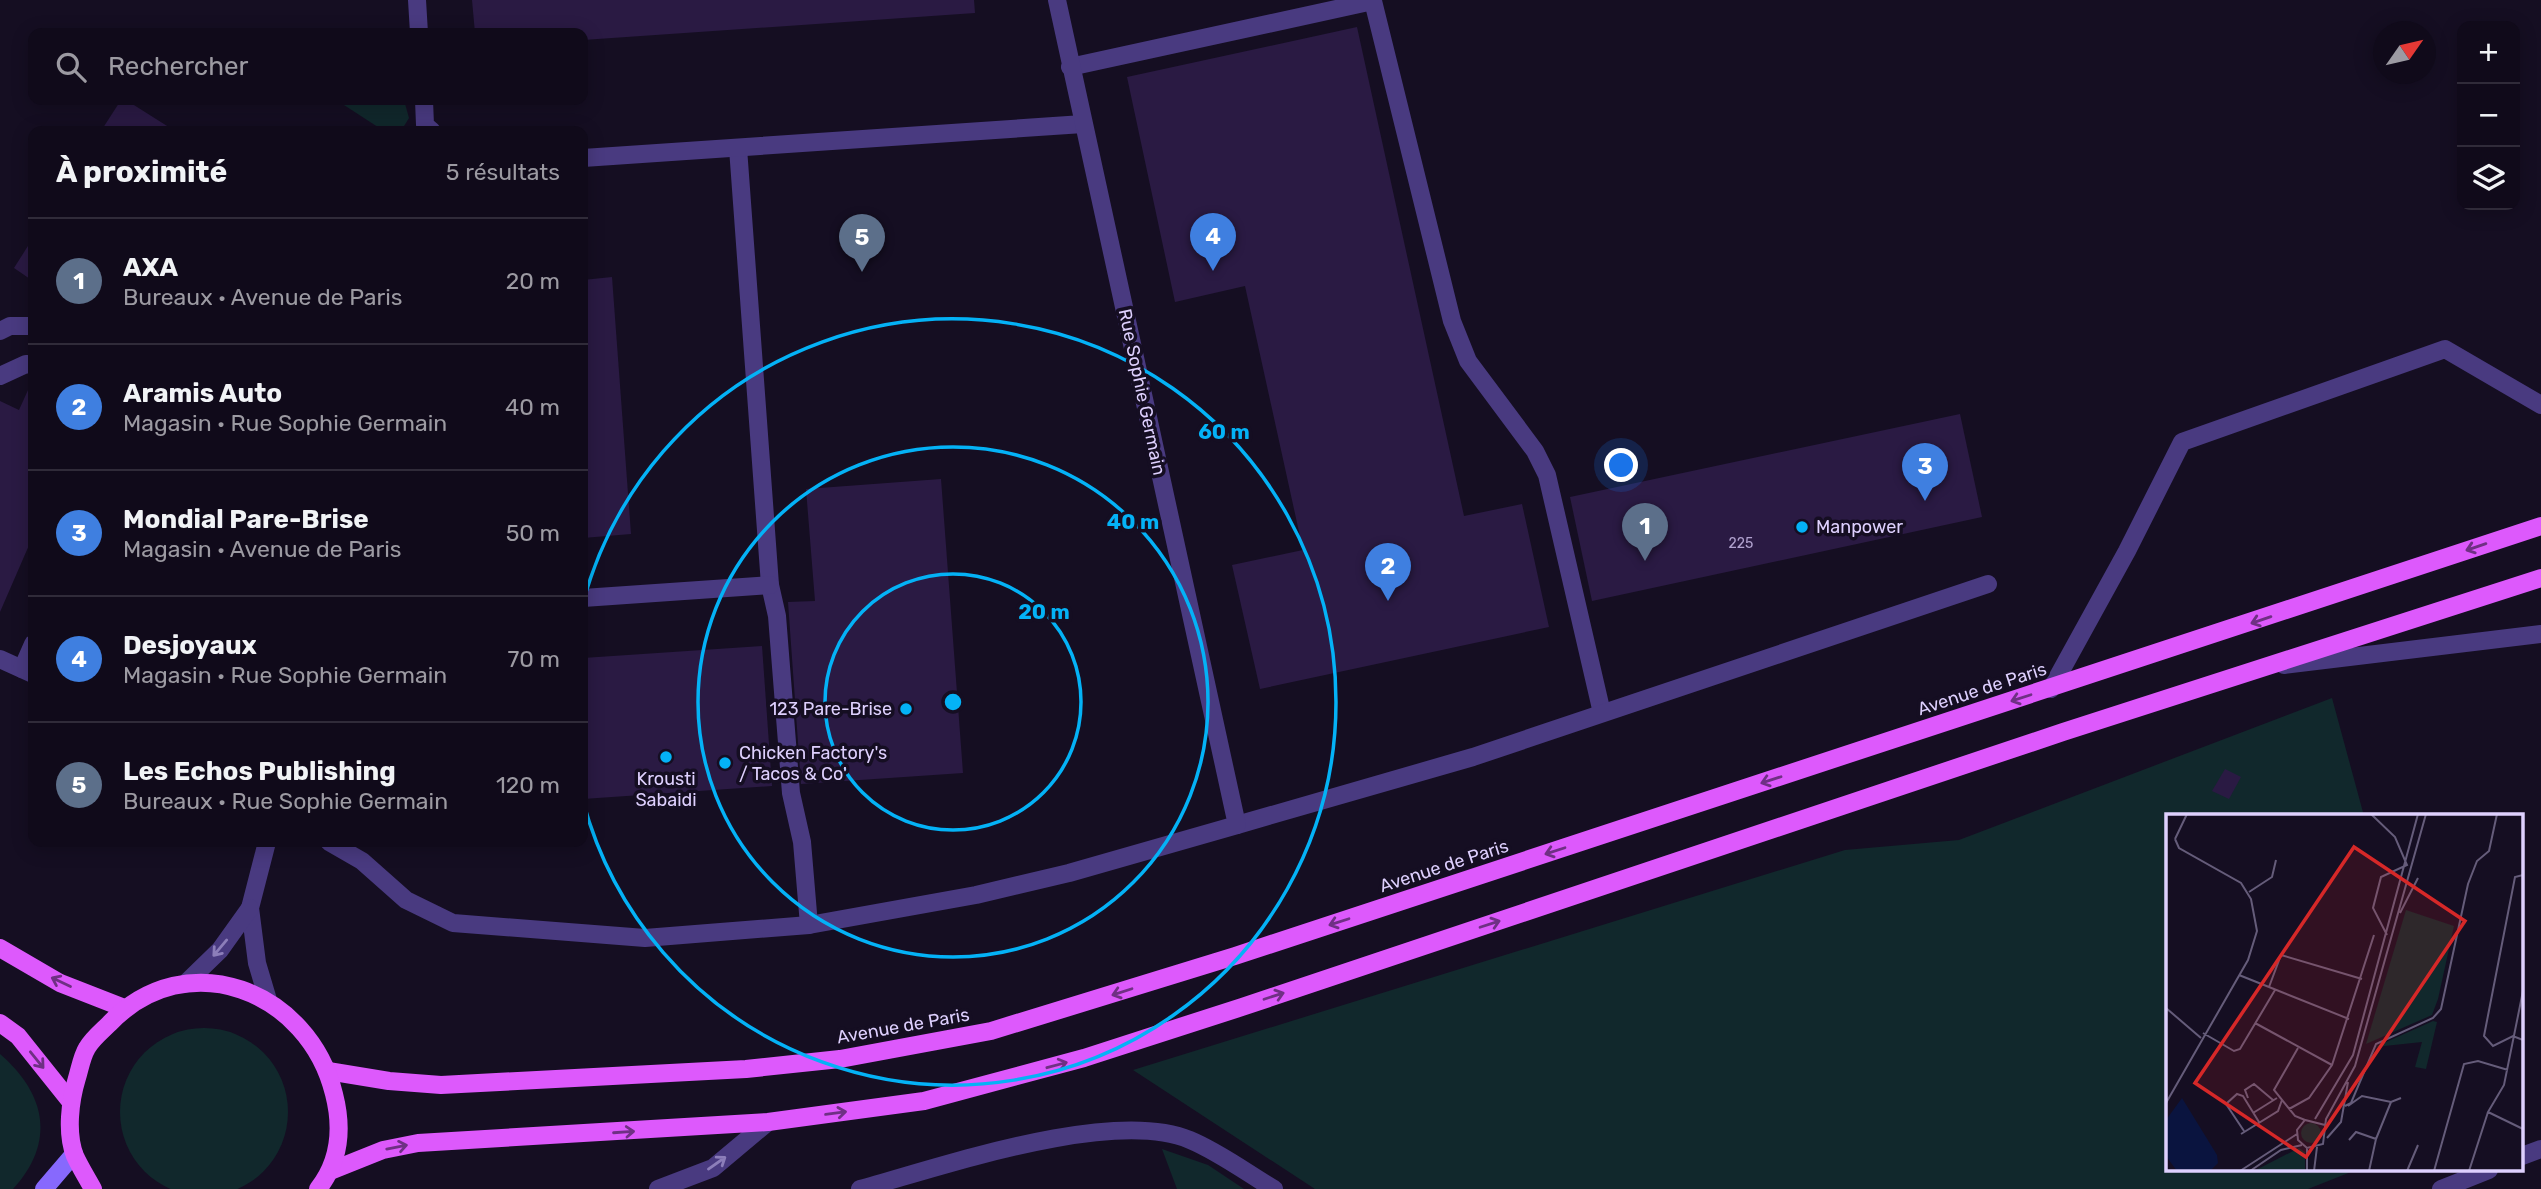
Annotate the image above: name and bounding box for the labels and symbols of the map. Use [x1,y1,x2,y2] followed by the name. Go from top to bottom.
[2373,21,2436,84] north arrow
[1190,213,1236,271] pin: 4
[839,214,885,272] pin: 5
[1114,307,1170,477] street label: Rue Sophie Germain
[1198,419,1250,444] text: 60 m
[1902,443,1948,501] pin: 3
[1604,448,1638,482] your location
[1622,503,1668,561] pin: 1
[1107,509,1159,534] text: 40 m
[1816,516,1903,538] place label: Manpower
[1794,519,1810,535] marker: Manpower
[1729,535,1753,552] house number: 225
[2466,542,2488,554] one-way arrow
[1365,543,1411,601] pin: 2
[1018,599,1070,624] text: 20 m
[2250,615,2272,627] one-way arrow
[1915,658,2049,720] street label: Avenue de Paris
[941,690,965,714] centre of rings
[2011,693,2033,705] one-way arrow
[769,698,892,720] place label: 123 Pare-Brise
[898,701,914,717] marker: 123 Pare-Brise
[739,742,887,785] place label: Chicken Factory's / Tacos & Co'
[658,749,674,765] marker: Krousti Sabaidi
[717,755,733,771] marker: Chicken Factory's / Tacos & Co'
[635,768,697,811] place label: Krousti Sabaidi
[1761,775,1783,788] one-way arrow
[2166,814,2524,1172] inset map
[1377,835,1511,897] street label: Avenue de Paris
[1544,845,1566,858] one-way arrow
[1328,917,1350,929] one-way arrow
[1479,917,1501,929] one-way arrow
[212,939,228,957] one-way arrow
[51,975,72,988] one-way arrow
[1111,986,1133,999] one-way arrow
[1263,989,1285,1001] one-way arrow
[835,1004,971,1048] street label: Avenue de Paris
[29,1050,44,1069] one-way arrow
[1046,1057,1068,1070] one-way arrow
[824,1106,847,1119] one-way arrow
[612,1125,635,1138] one-way arrow
[385,1139,408,1153] one-way arrow
[707,1156,726,1170] one-way arrow

